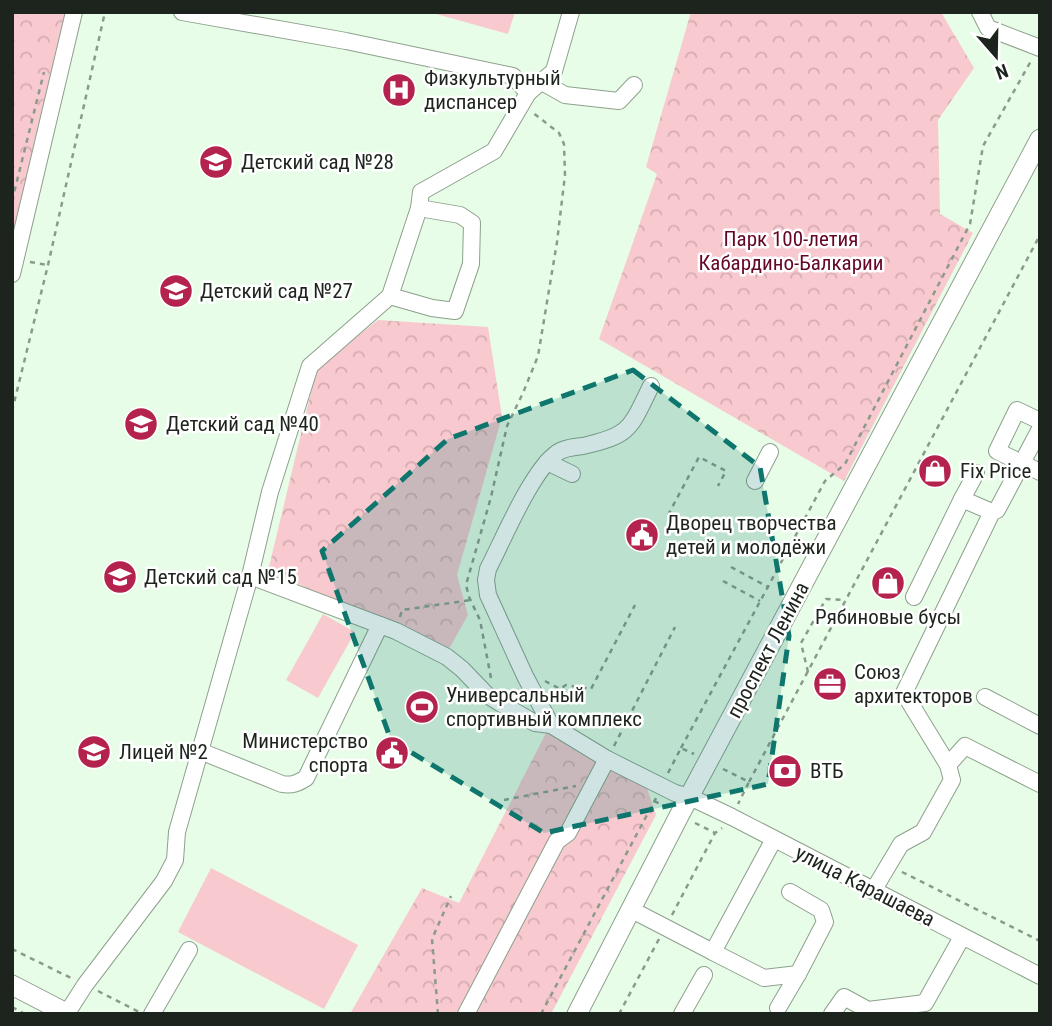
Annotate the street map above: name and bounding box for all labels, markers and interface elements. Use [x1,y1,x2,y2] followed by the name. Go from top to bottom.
[961,21,1031,91] north arrow
[992,59,1011,84] text: N
[424,66,561,114] place label: Физкультурный диспансер
[380,71,418,109] hospital icon: Физкультурный диспансер
[197,143,235,181] school or university icon: Детский сад №28
[241,150,394,174] place label: Детский сад №28
[699,227,883,275] park label: Парк 100-летия Кабардино-Балкарии
[157,272,195,310] school or university icon: Детский сад №27
[200,279,353,303] place label: Детский сад №27
[122,405,160,443] school or university icon: Детский сад №40
[166,412,319,436] place label: Детский сад №40
[916,452,954,490] shop icon: Fix Price
[960,459,1032,483] place label: Fix Price
[666,511,837,559] place label: Дворец творчества детей и молодёжи
[623,516,661,554] public building icon: Дворец творчества детей и молодёжи
[101,558,139,596] school or university icon: Детский сад №15
[869,564,907,602] shop icon: Рябиновые бусы
[144,565,297,589] place label: Детский сад №15
[722,578,814,722] street label: проспект Ленина
[815,605,961,629] place label: Рябиновые бусы
[854,660,973,708] place label: Союз архитекторов
[811,665,849,703] office icon: Союз архитекторов
[446,683,642,731] place label: Универсальный спортивный комплекс
[403,688,441,726] sports icon: Универсальный спортивный комплекс
[242,729,368,777] place label: Министерство спорта
[75,733,113,771] school or university icon: Лицей №2
[373,734,411,772] public building icon: Министерство спорта
[119,740,208,764] place label: Лицей №2
[766,752,804,790] bank icon: ВТБ
[810,759,844,783] place label: ВТБ
[791,841,939,931] street label: улица Карашаева

